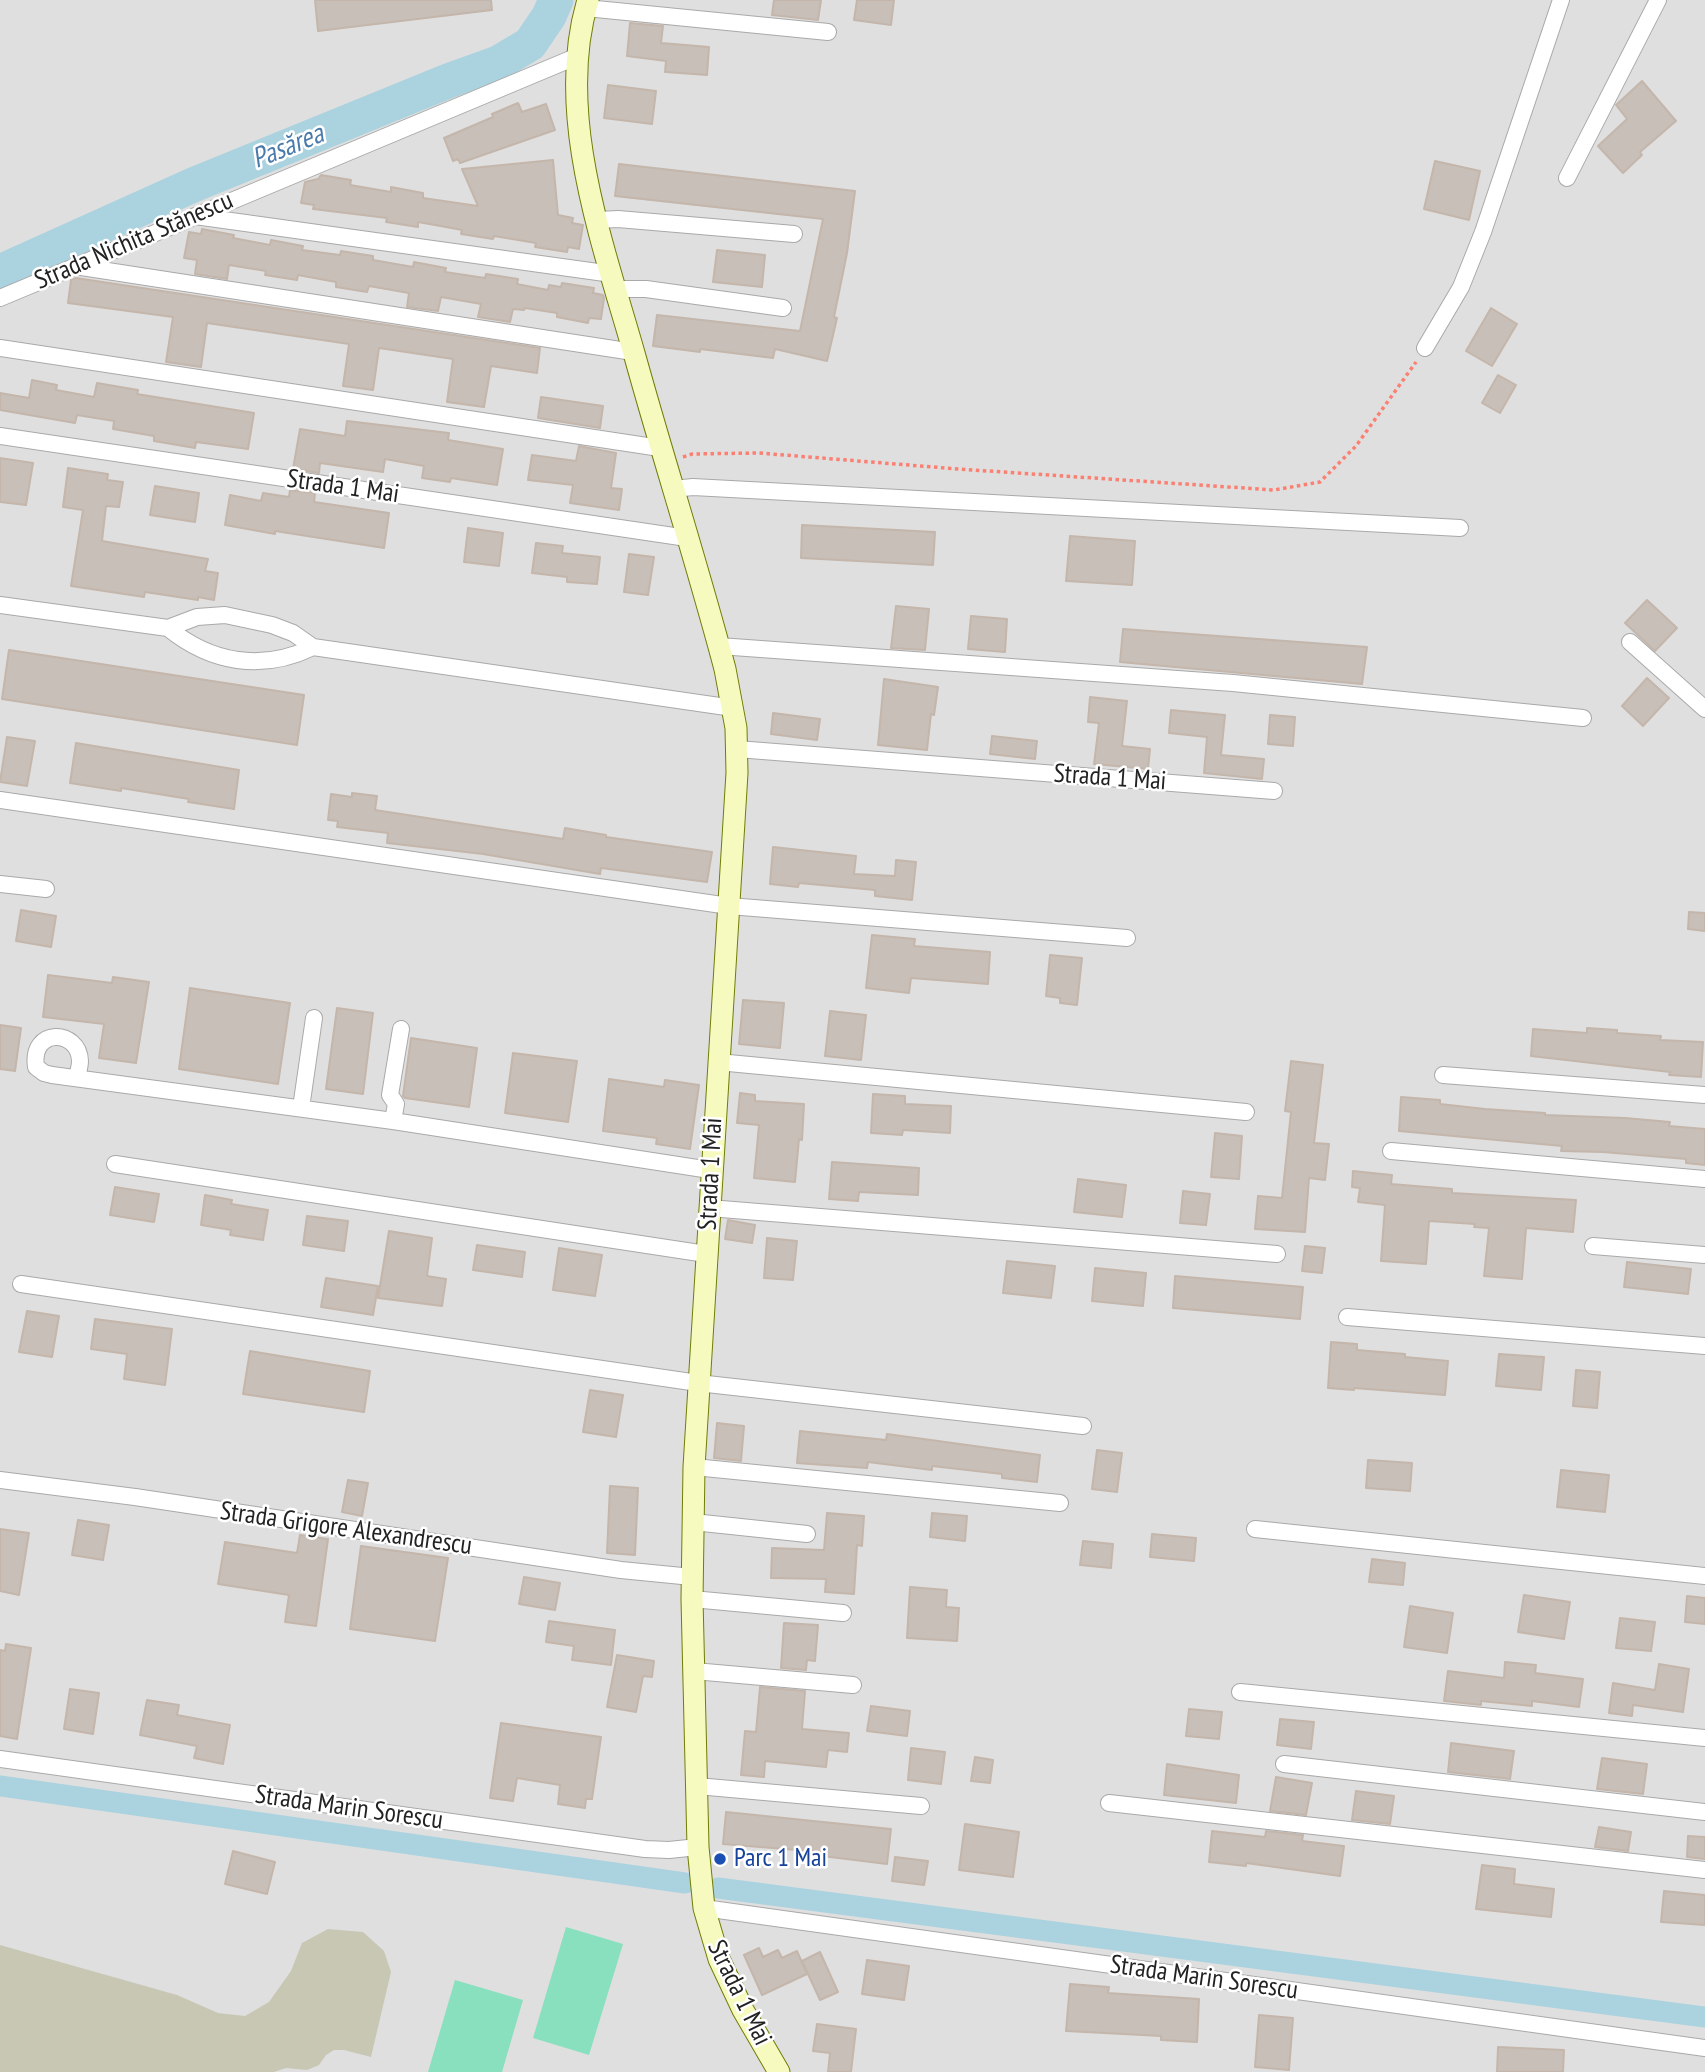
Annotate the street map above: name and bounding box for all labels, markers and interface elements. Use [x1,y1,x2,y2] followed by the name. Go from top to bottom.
[247,118,329,176] water label: Pasărea
[30,185,238,297] street label: Strada Nichita Stănescu
[285,464,401,510] street label: Strada 1 Mai
[1053,759,1167,797] street label: Strada 1 Mai
[692,1117,730,1231] street label: Strada 1 Mai
[218,1496,474,1562] street label: Strada Grigore Alexandrescu
[253,1779,445,1837] street label: Strada Marin Sorescu
[734,1843,827,1875] place label: Parc 1 Mai
[712,1851,728,1867] marker: Parc 1 Mai
[700,1935,778,2051] street label: Strada 1 Mai
[1108,1949,1300,2007] street label: Strada Marin Sorescu

